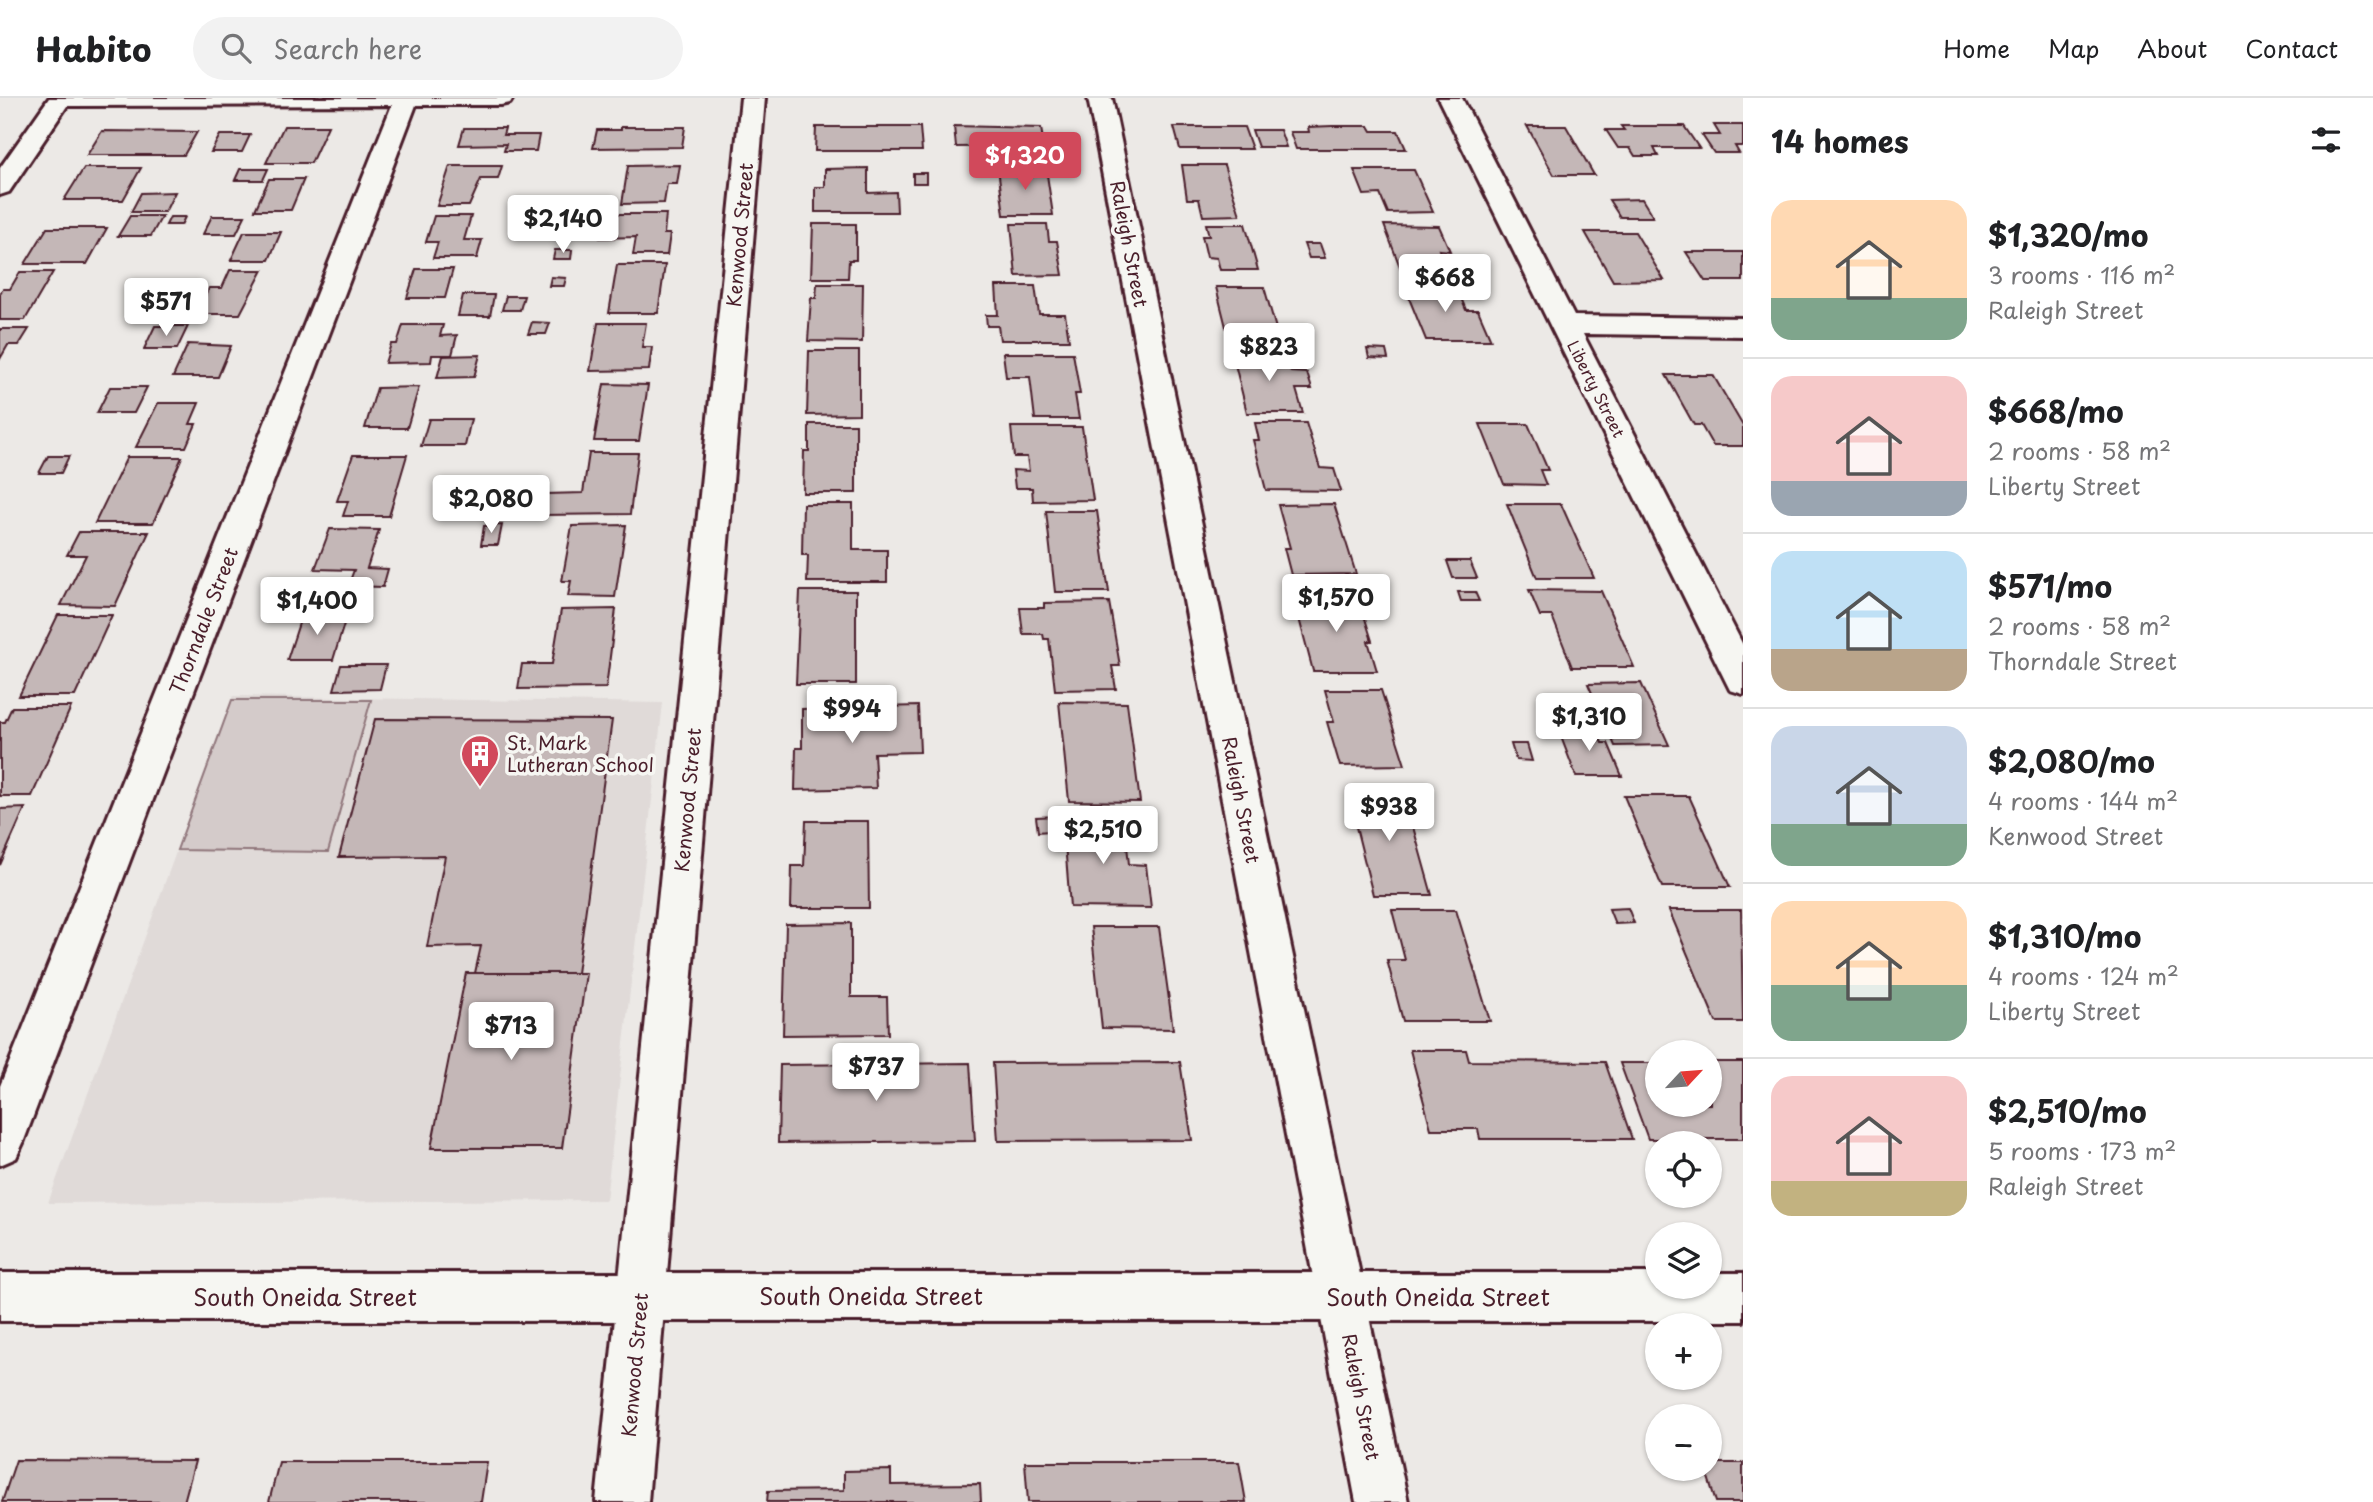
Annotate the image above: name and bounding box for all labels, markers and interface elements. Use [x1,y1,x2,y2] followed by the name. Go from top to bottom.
[193,17,683,80] search box
[35,23,151,73] text: Habito
[217,29,255,67] icon: search
[273,29,422,68] text: Search here
[1943,30,2010,66] text: Home
[2048,30,2099,66] text: Map
[2137,30,2207,66] text: About
[2245,30,2338,66] text: Contact
[1771,118,1909,163] text: 14 homes
[2307,121,2345,159] icon: filters
[968,132,1082,192] pin: $1,320
[985,137,1065,172] text: $1,320
[719,161,759,308] street label: Kenwood Street
[1104,178,1156,310] street label: Raleigh Street
[506,195,620,255] pin: $2,140
[524,200,602,235] text: $2,140
[1988,212,2148,257] text: $1,320/mo
[1827,228,1911,312] icon: home
[1404,254,1486,314] pin: $668
[1988,257,2175,292] text: 3 rooms · 116 m²
[1415,259,1475,294] text: $668
[125,278,207,338] pin: $571
[140,283,192,318] text: $571
[1988,292,2143,327] text: Raleigh Street
[1228,324,1310,383] pin: $823
[1240,328,1298,363] text: $823
[1562,336,1632,442] street label: Liberty Street
[1988,388,2124,433] text: $668/mo
[1827,404,1911,488] icon: home
[1988,433,2171,468] text: 2 rooms · 58 m²
[1988,468,2140,503] text: Liberty Street
[434,476,548,535] pin: $2,080
[449,480,533,515] text: $2,080
[162,543,244,698] street label: Thorndale Street
[1988,563,2112,608] text: $571/mo
[1279,574,1393,634] pin: $1,570
[260,578,374,637] pin: $1,400
[1298,579,1374,614] text: $1,570
[1827,579,1911,663] icon: home
[276,582,358,617] text: $1,400
[1988,608,2171,643] text: 2 rooms · 58 m²
[1988,643,2177,678] text: Thorndale Street
[811,686,893,745] pin: $994
[823,690,881,725] text: $994
[1532,694,1646,753] pin: $1,310
[1552,698,1626,733] text: $1,310
[667,726,707,873] street label: Kenwood Street
[507,728,654,778] place label: St. Mark Lutheran School
[459,733,501,788] building icon: St. Mark Lutheran School
[1216,734,1268,866] street label: Raleigh Street
[1988,738,2155,783] text: $2,080/mo
[1827,754,1911,838] icon: home
[1988,783,2178,818] text: 4 rooms · 144 m²
[1348,784,1430,843] pin: $938
[1360,788,1418,823] text: $938
[1046,806,1160,866] pin: $2,510
[1064,811,1142,846] text: $2,510
[1988,818,2163,853] text: Kenwood Street
[1988,913,2141,958] text: $1,310/mo
[1827,929,1911,1013] icon: home
[1988,958,2179,993] text: 4 rooms · 124 m²
[1988,993,2140,1028] text: Liberty Street
[470,1002,552,1062] pin: $713
[485,1007,537,1042] text: $713
[1645,1040,1722,1116] north arrow
[1645,1040,1722,1481] map controls
[835,1044,917,1103] pin: $737
[848,1048,904,1083] text: $737
[1988,1088,2147,1133] text: $2,510/mo
[1827,1104,1911,1188] icon: home
[1645,1131,1722,1208] button: locate
[1988,1133,2176,1168] text: 5 rooms · 173 m²
[1988,1168,2143,1203] text: Raleigh Street
[1645,1222,1722,1299] button: layers
[759,1278,983,1313] street label: South Oneida Street
[193,1279,417,1314] street label: South Oneida Street
[1326,1279,1550,1314] street label: South Oneida Street
[614,1291,654,1438] street label: Kenwood Street
[1645,1313,1722,1390] button: +
[1336,1331,1388,1463] street label: Raleigh Street
[1645,1404,1722,1481] button: −

